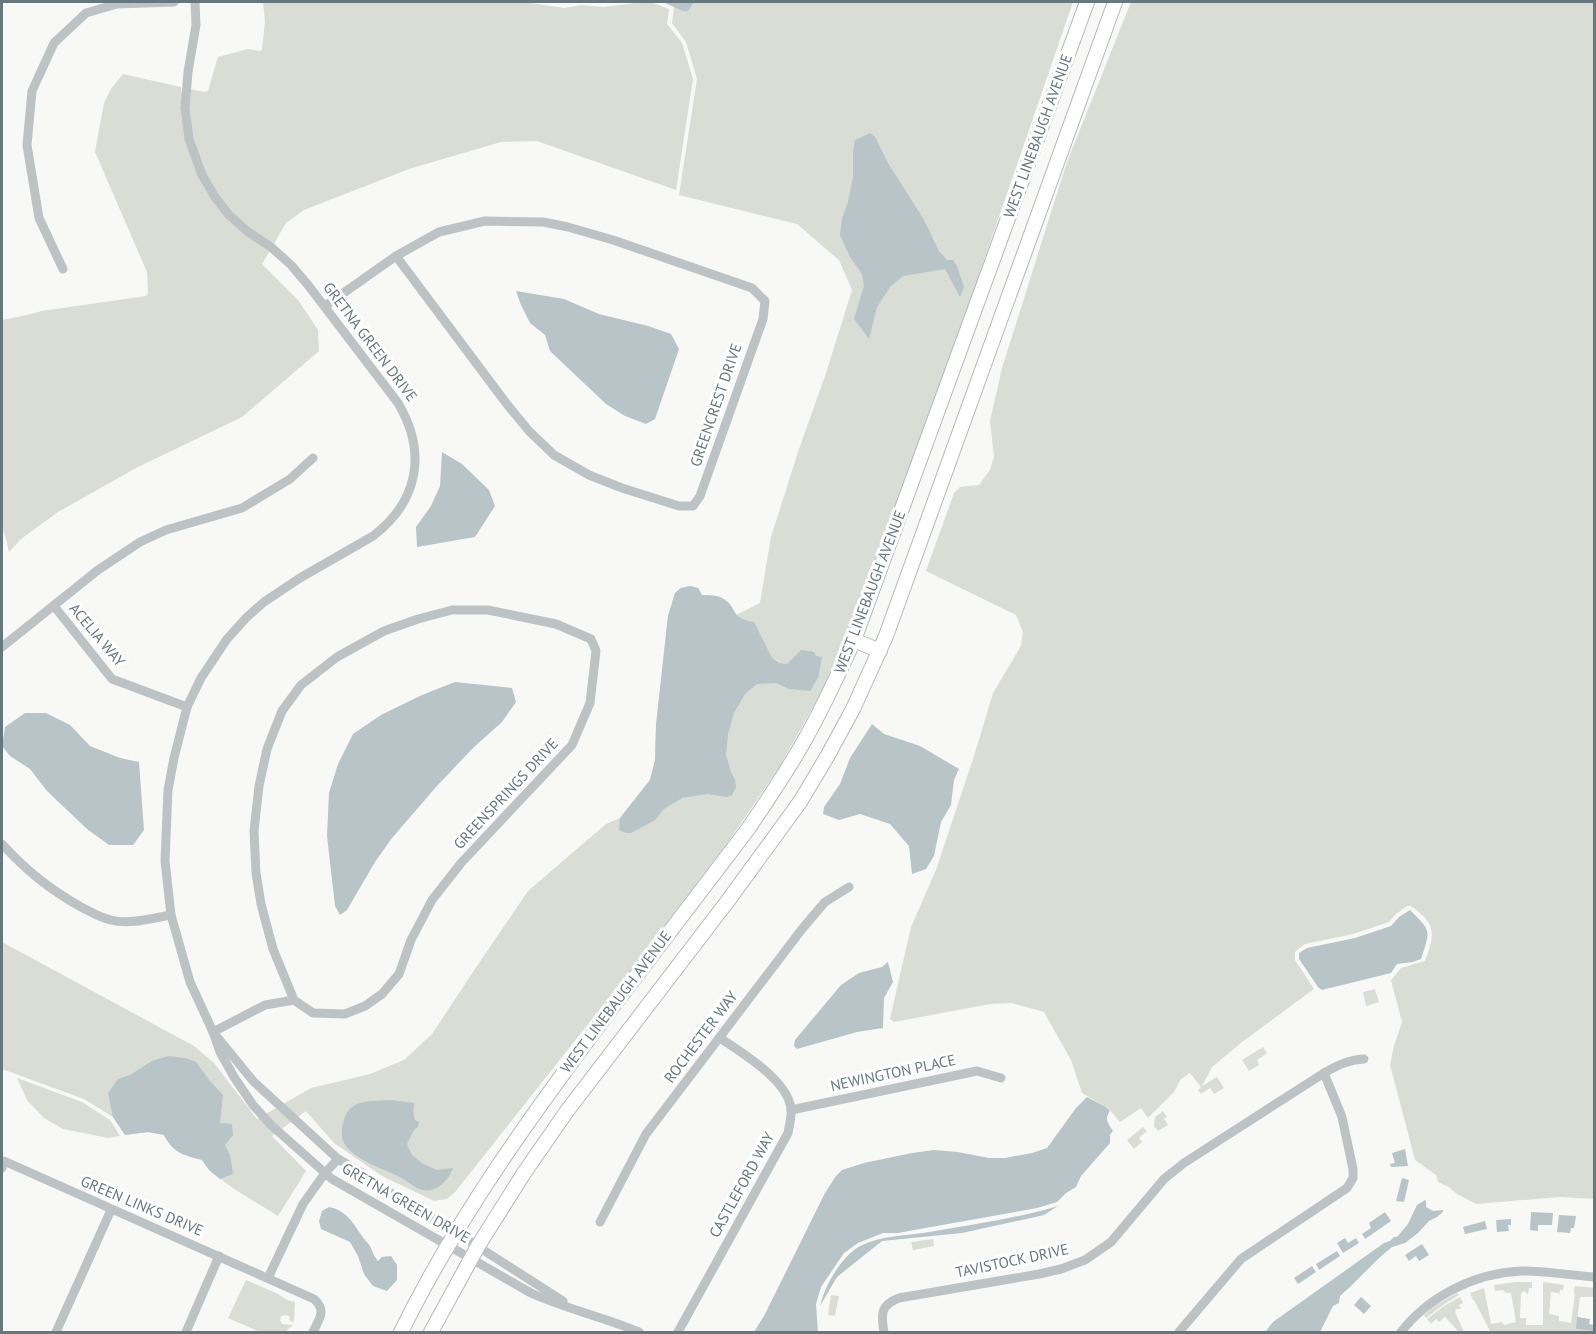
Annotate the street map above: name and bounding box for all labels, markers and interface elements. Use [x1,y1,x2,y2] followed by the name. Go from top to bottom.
[999,51,1076,220] street label: WEST LINEBAUGH AVENUE
[319,278,422,405] street label: GRETNA GREEN DRIVE
[686,341,746,469] street label: GREENCREST DRIVE
[830,508,909,676] street label: WEST LINEBAUGH AVENUE
[65,599,130,671] street label: ACELIA WAY
[449,734,562,853] street label: GREENSPRINGS DRIVE
[556,927,675,1077] street label: WEST LINEBAUGH AVENUE
[660,986,742,1086] street label: ROCHESTER WAY
[829,1050,957,1095] street label: NEWINGTON PLACE
[705,1128,779,1241] street label: CASTLEFORD WAY
[339,1158,474,1247] street label: GRETNA GREEN DRIVE
[78,1171,206,1240] street label: GREEN LINKS DRIVE
[954,1239,1070,1282] street label: TAVISTOCK DRIVE

